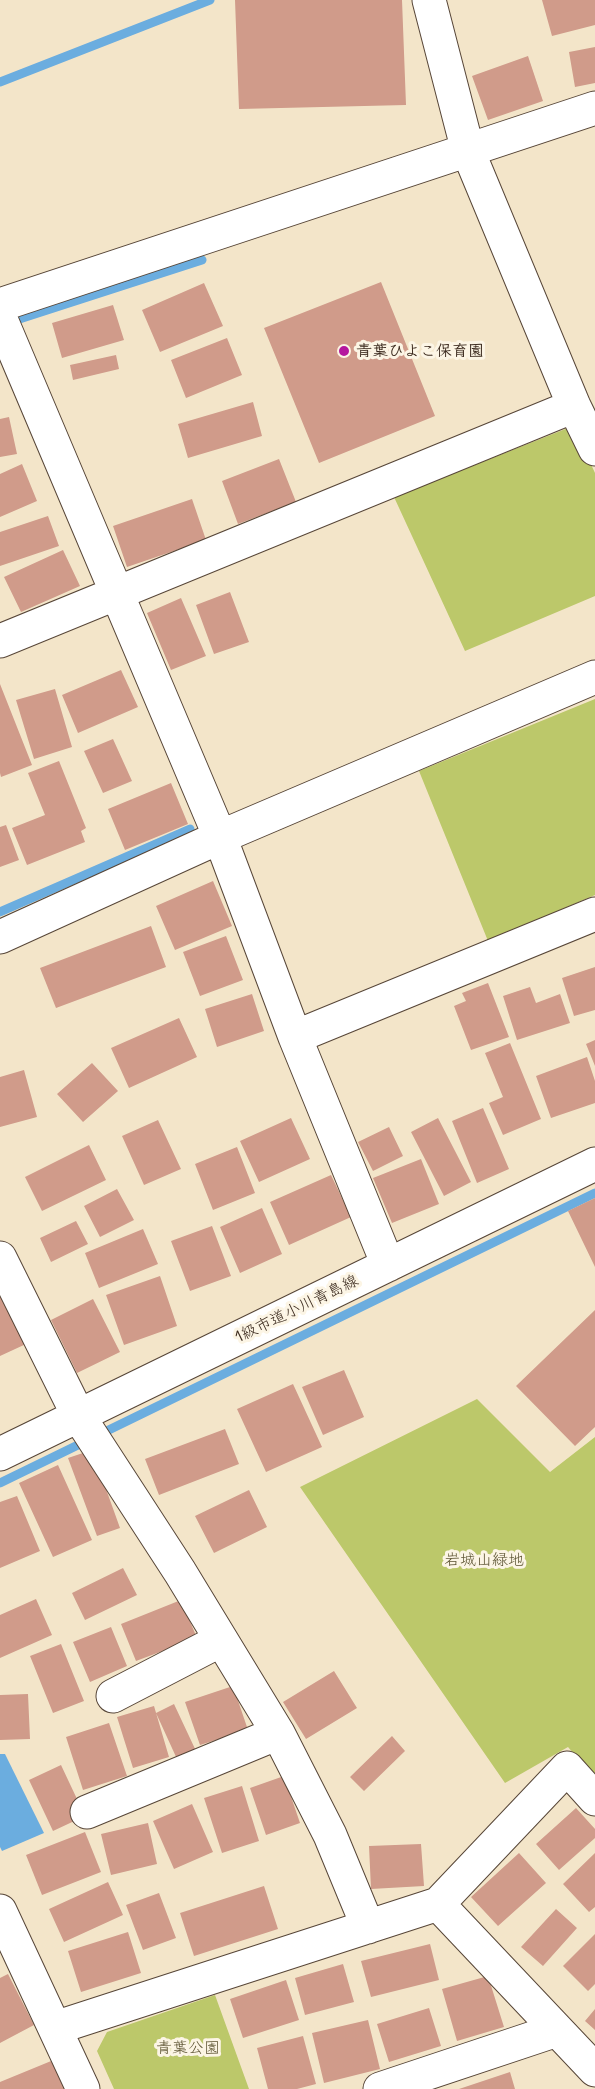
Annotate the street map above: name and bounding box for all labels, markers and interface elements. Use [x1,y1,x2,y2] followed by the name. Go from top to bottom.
[356,341,484,361] place label: 青葉ひよこ保育園
[337,344,351,358] marker: 青葉ひよこ保育園
[232,1271,362,1347] street label: 1級市道小川青島線
[444,1550,524,1570] park label: 岩城山緑地
[156,2038,220,2058] park label: 青葉公園

